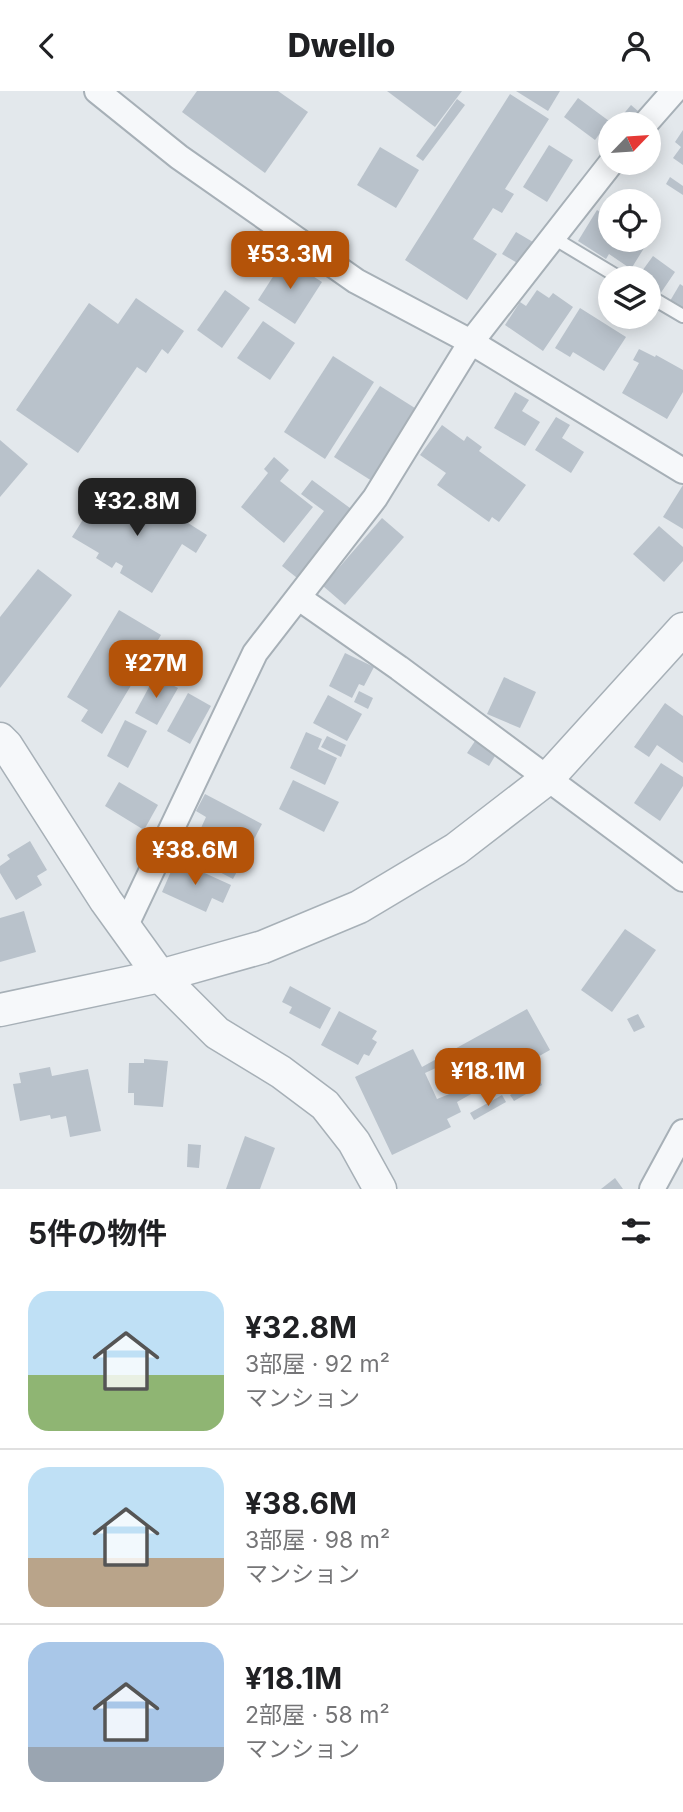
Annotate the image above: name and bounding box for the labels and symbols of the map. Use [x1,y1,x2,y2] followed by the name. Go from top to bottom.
[598,112,662,175] north arrow
[233,231,347,291] pin: ¥53.3M
[80,479,194,538] pin: ¥32.8M
[115,641,197,700] pin: ¥27M
[138,827,252,887] pin: ¥38.6M
[431,1049,545,1108] pin: ¥18.1M

